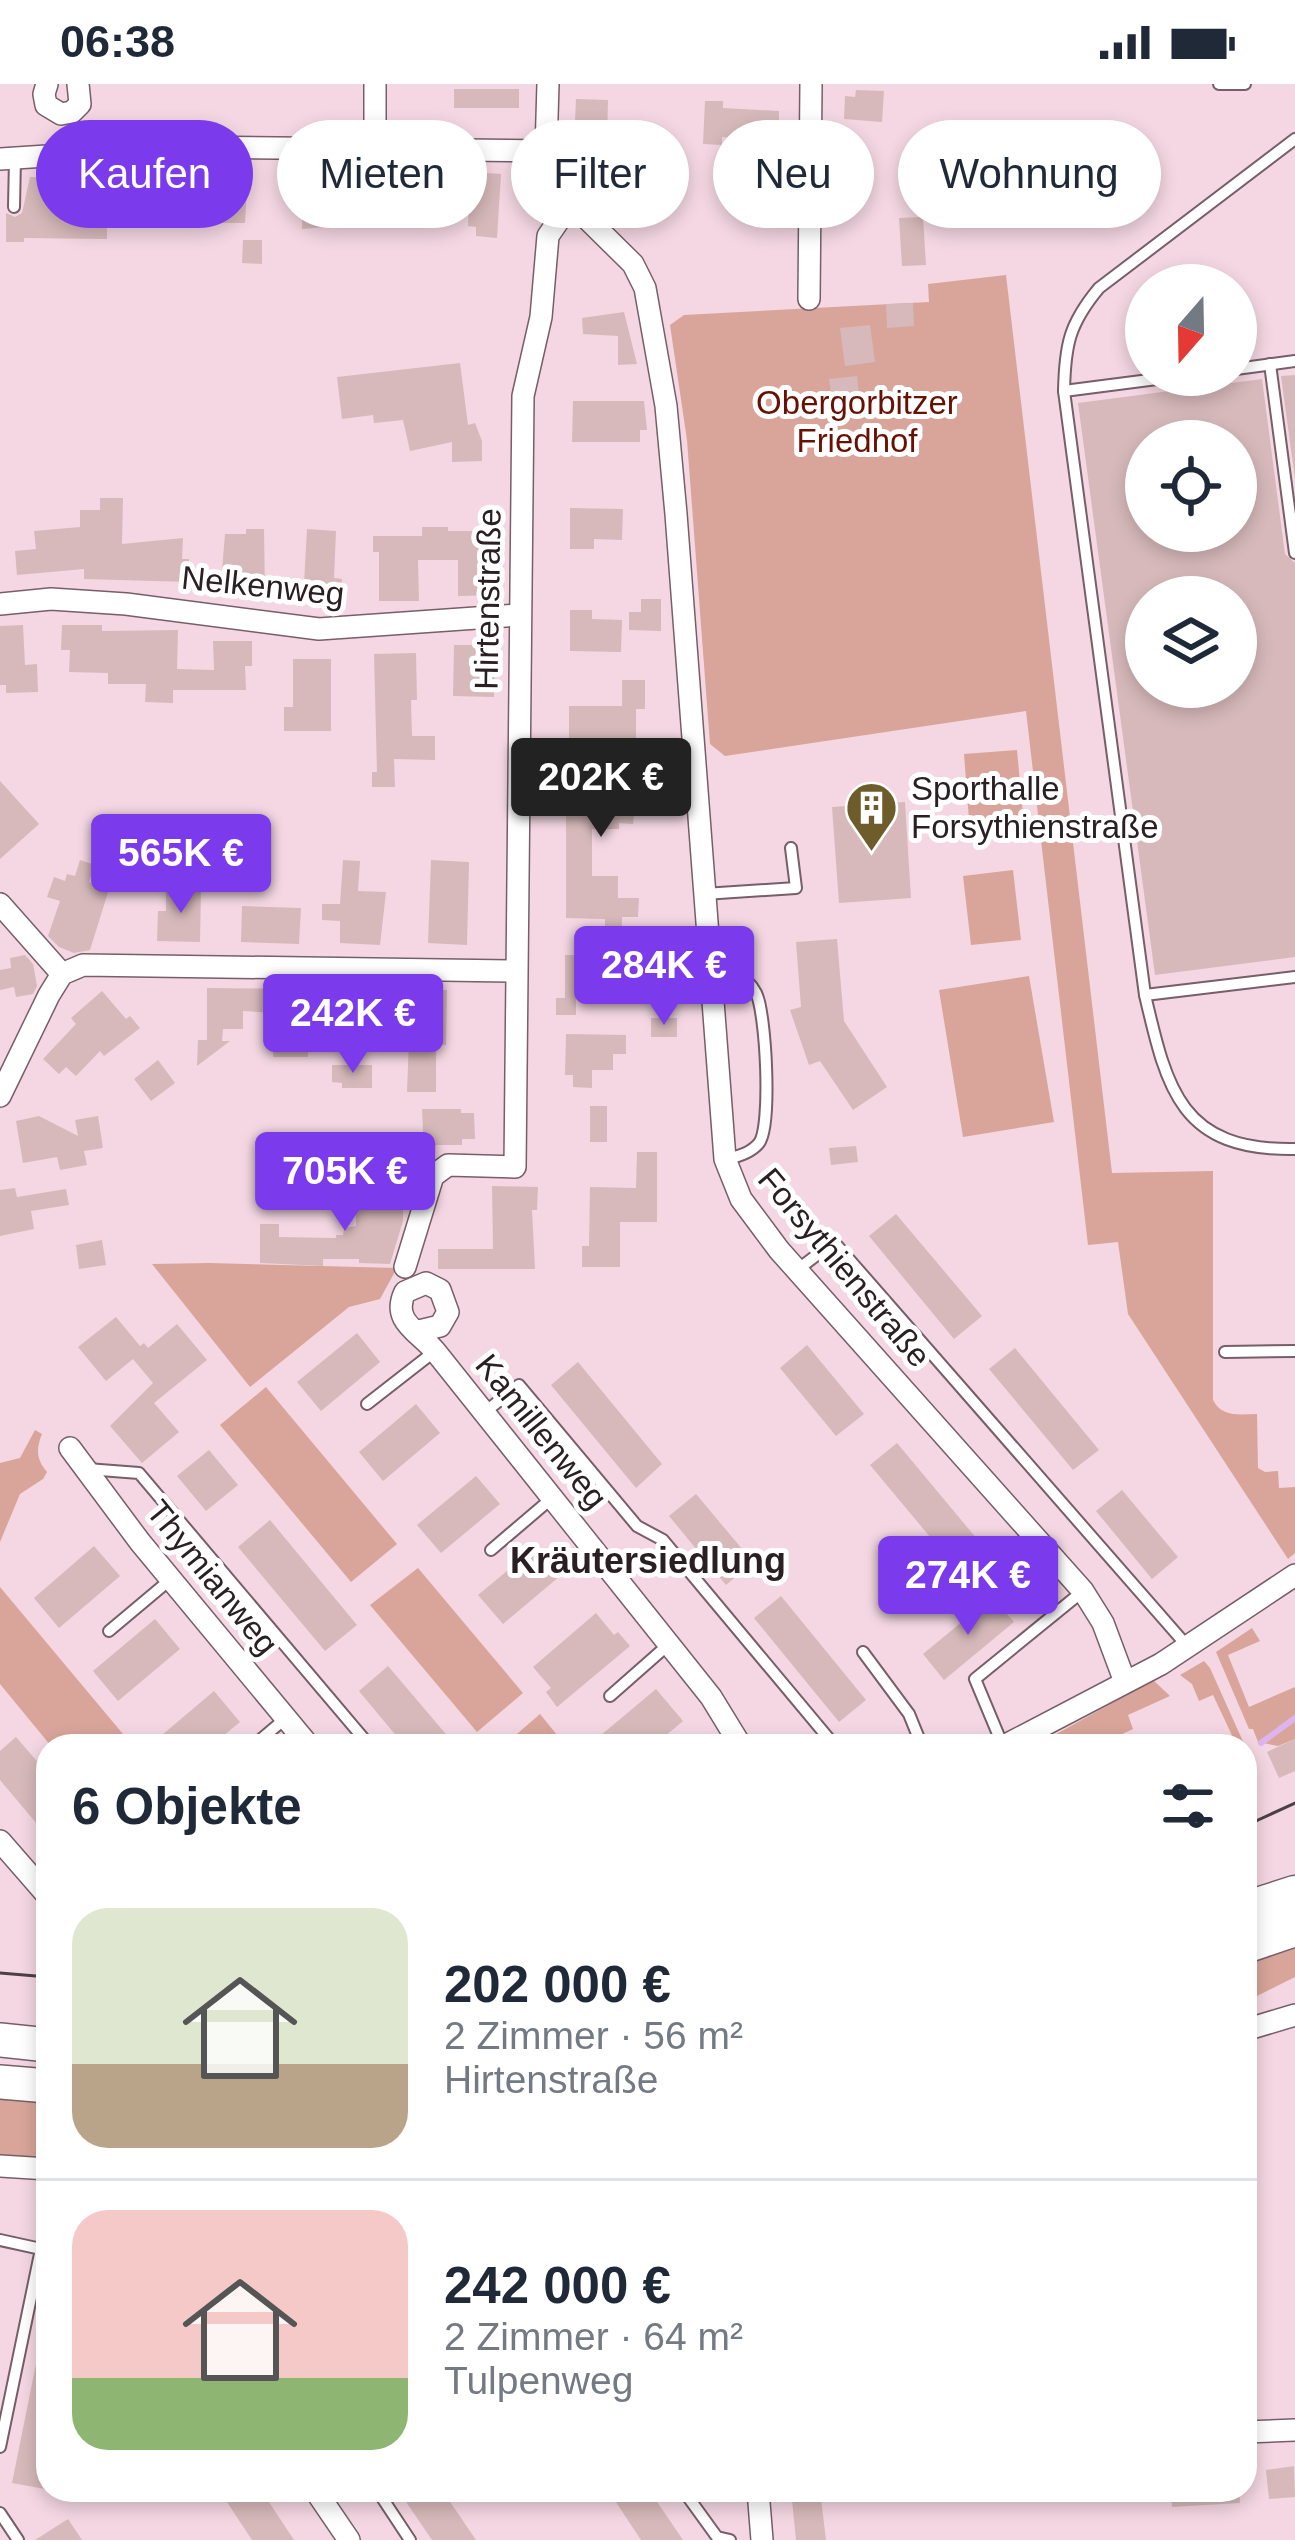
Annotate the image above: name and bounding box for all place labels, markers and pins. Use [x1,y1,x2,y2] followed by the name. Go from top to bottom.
[503,738,699,840] pin: 202K €
[911,770,1159,845] place label: Sporthalle Forsythienstraße
[844,779,900,853] building icon: Sporthalle Forsythienstraße
[83,814,279,916] pin: 565K €
[566,926,762,1028] pin: 284K €
[255,974,451,1076] pin: 242K €
[247,1132,443,1234] pin: 705K €
[870,1536,1066,1638] pin: 274K €

